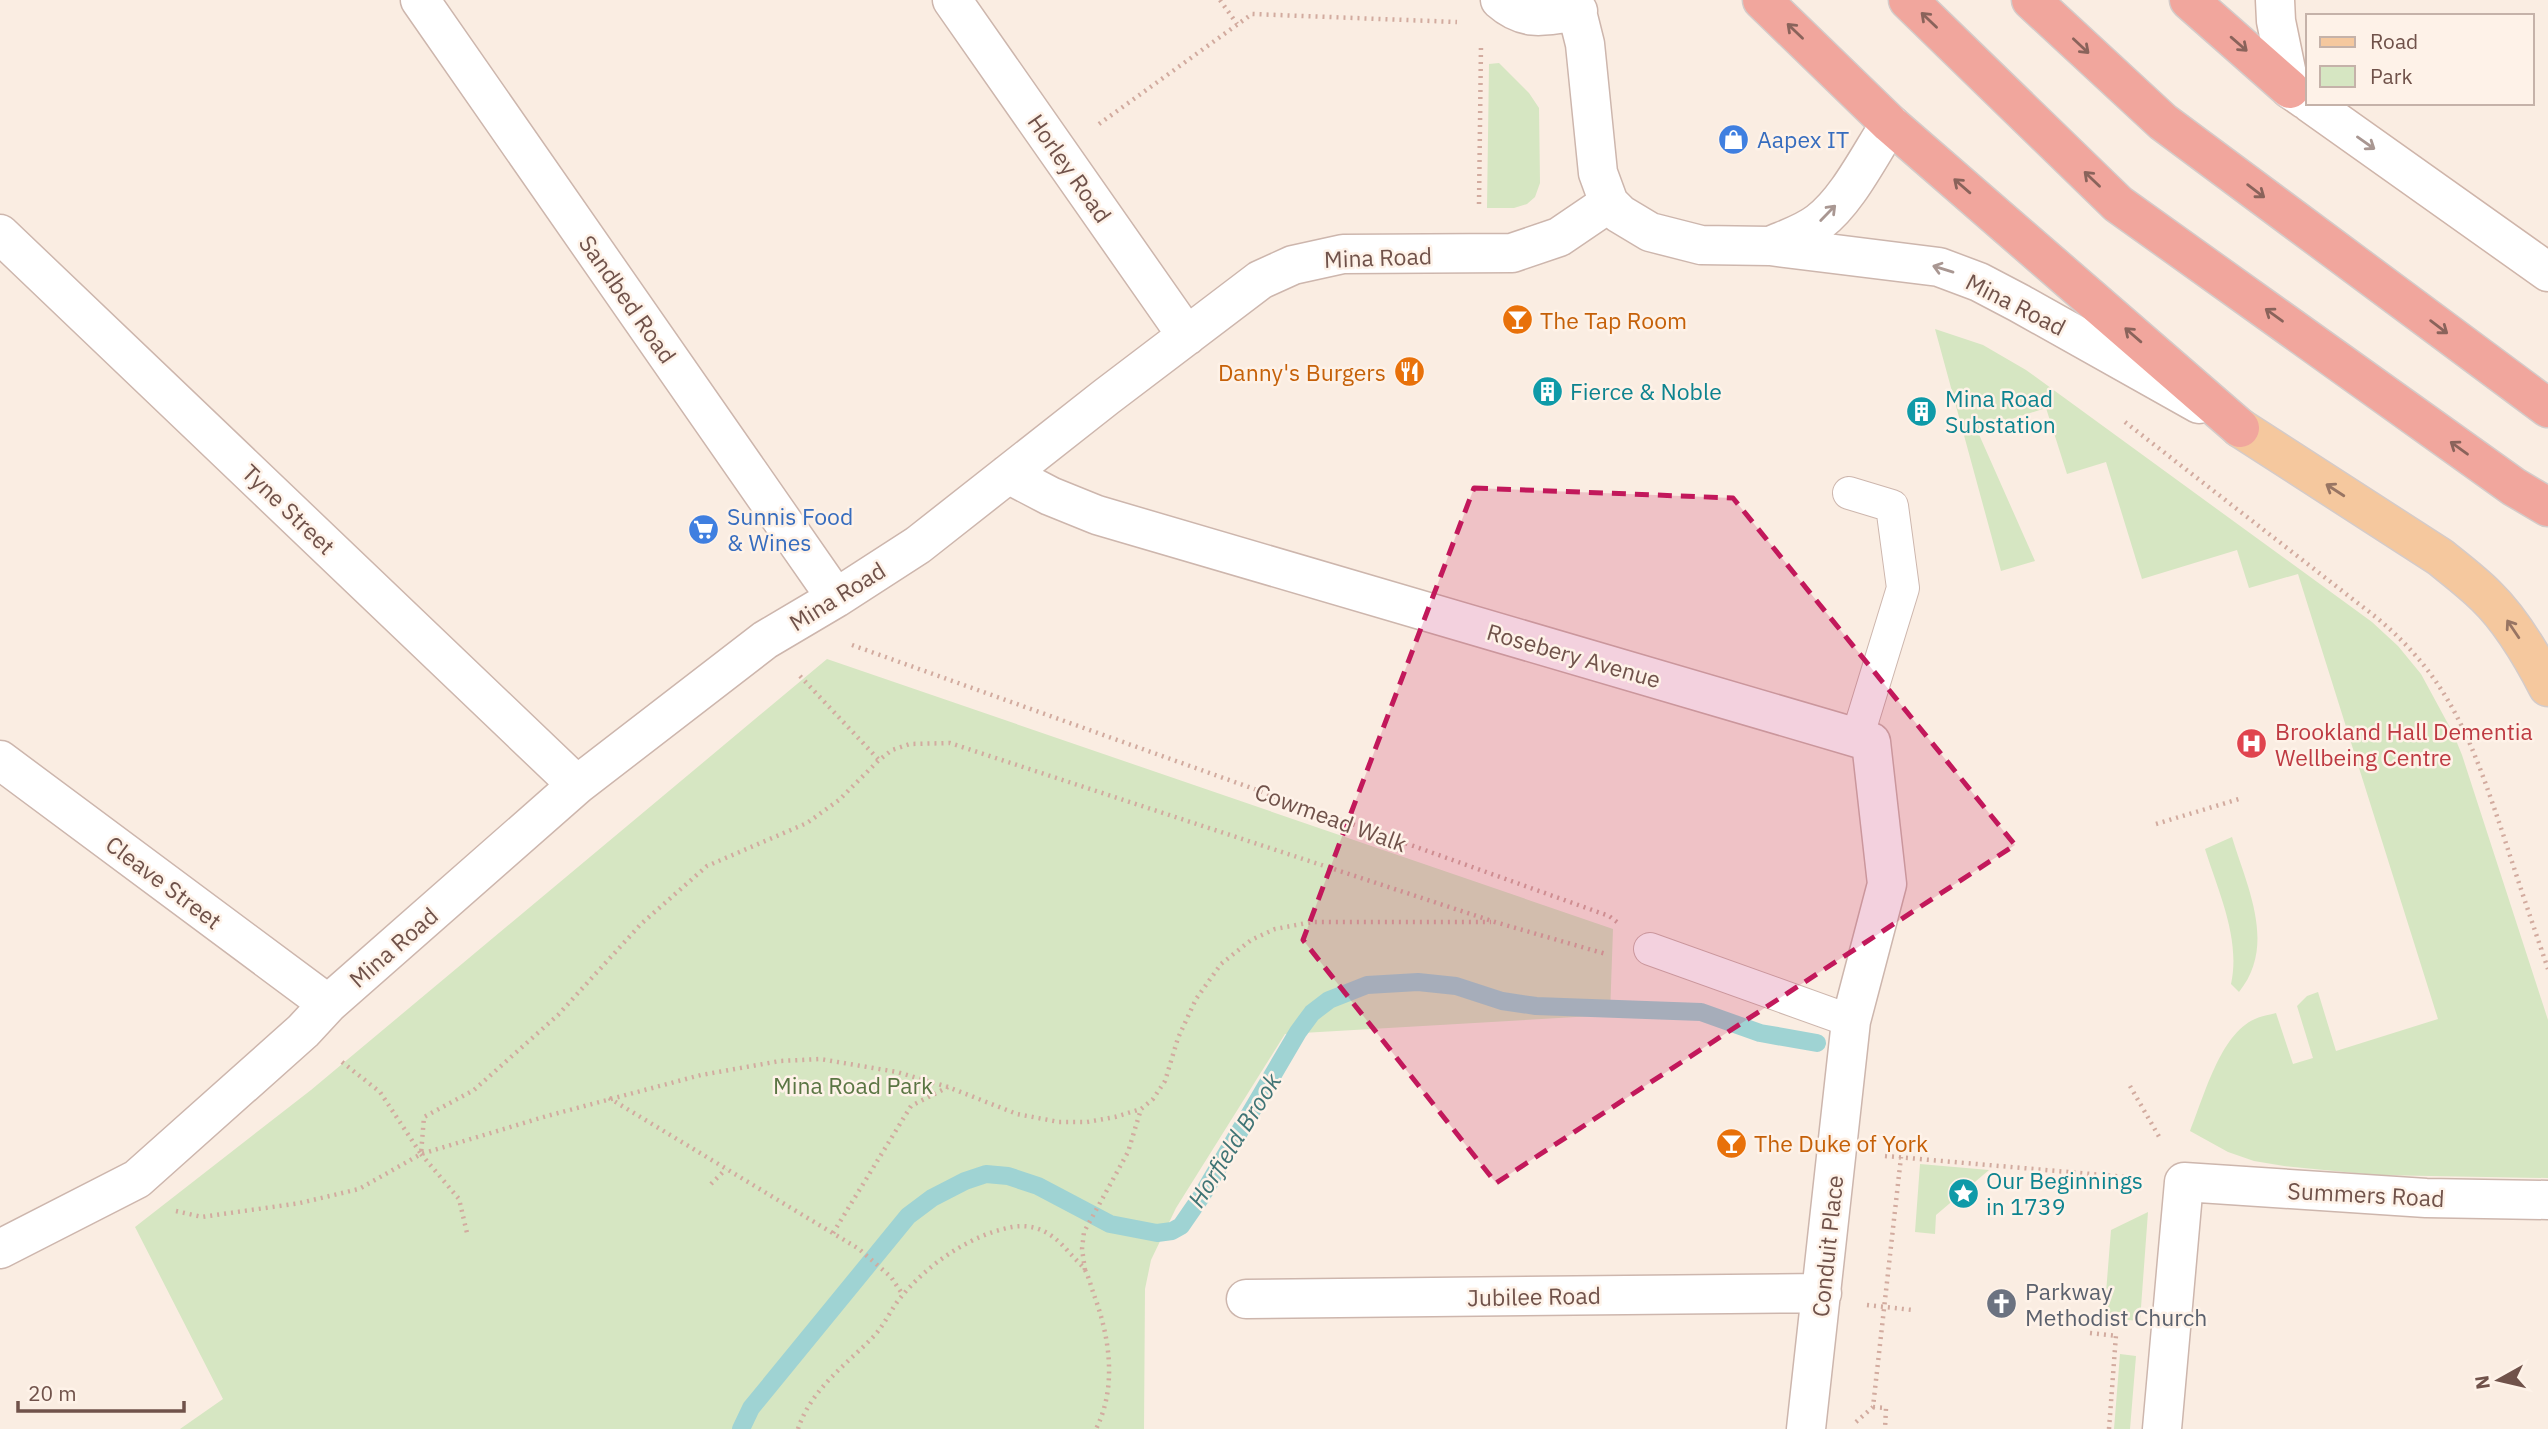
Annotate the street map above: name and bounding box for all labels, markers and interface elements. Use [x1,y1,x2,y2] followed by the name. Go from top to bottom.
[1921,12,1938,29] one-way arrow
[2306,14,2534,105] legend
[1786,23,1803,40] one-way arrow
[2370,27,2418,55] text: Road
[2230,36,2248,52] one-way arrow
[2072,38,2089,55] one-way arrow
[2370,62,2413,90] text: Park
[1022,108,1118,228] street label: Horley Road
[1717,122,1751,156] shop icon: Aapex IT
[1757,124,1849,154] place label: Aapex IT
[2356,136,2375,150] one-way arrow
[2084,170,2101,187] one-way arrow
[1953,178,1971,194] one-way arrow
[2246,184,2265,198] one-way arrow
[1820,205,1837,222] one-way arrow
[573,229,683,369] street label: Sandbed Road
[1323,240,1433,274] street label: Mina Road
[1932,261,1954,274] one-way arrow
[1961,266,2071,342] street label: Mina Road
[1500,303,1534,337] bar icon: The Tap Room
[1540,305,1687,335] place label: The Tap Room
[2265,308,2284,323] one-way arrow
[2429,319,2447,334] one-way arrow
[2125,327,2143,343] one-way arrow
[1392,355,1426,389] restaurant icon: Danny's Burgers
[1218,357,1386,387] place label: Danny's Burgers
[1530,374,1564,408] building icon: Fierce & Noble
[1570,376,1722,406] place label: Fierce & Noble
[1945,383,2056,439] place label: Mina Road Substation
[1905,394,1939,428] building icon: Mina Road Substation
[2450,441,2469,455] one-way arrow
[236,457,342,561] street label: Tyne Street
[2326,482,2345,497] one-way arrow
[727,501,853,557] place label: Sunnis Food & Wines
[687,512,721,546] supermarket icon: Sunnis Food & Wines
[783,555,891,637] street label: Mina Road
[1484,616,1664,694] street label: Rosebery Avenue
[2506,620,2520,639] one-way arrow
[2275,716,2533,772] place label: Brookland Hall Dementia Wellbeing Centre
[2235,727,2269,761] hospital icon: Brookland Hall Dementia Wellbeing Centre
[1251,776,1411,858] street label: Cowmead Walk
[100,829,228,935] street label: Cleave Street
[342,900,444,994] street label: Mina Road
[1180,1066,1288,1213] water label: Horfield Brook
[773,1070,933,1100] park label: Mina Road Park
[1714,1126,1748,1160] bar icon: The Duke of York
[1754,1128,1928,1158] place label: The Duke of York
[1986,1165,2143,1221] place label: Our Beginnings in 1739
[1805,1174,1849,1318] street label: Conduit Place
[2287,1175,2445,1213] street label: Summers Road
[1946,1176,1980,1210] place icon: Our Beginnings in 1739
[2025,1276,2207,1332] place label: Parkway Methodist Church
[1467,1280,1601,1312] street label: Jubilee Road
[1985,1287,2019,1321] church icon: Parkway Methodist Church
[2464,1345,2534,1415] north arrow
[18,1370,184,1414] scale bar
[2469,1374,2495,1391] text: N
[28,1379,77,1407] text: 20 m

